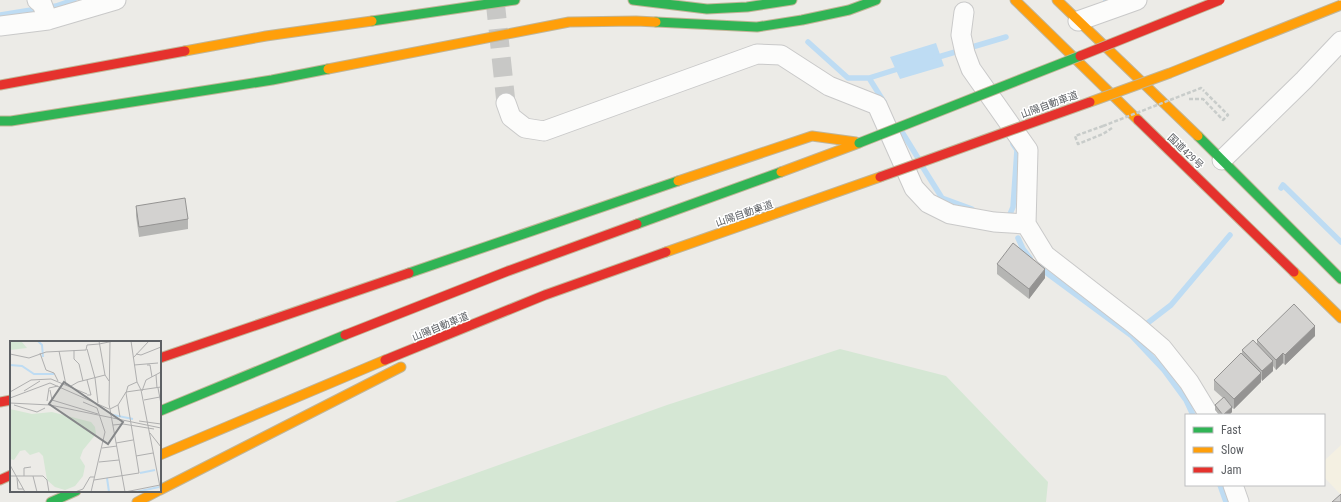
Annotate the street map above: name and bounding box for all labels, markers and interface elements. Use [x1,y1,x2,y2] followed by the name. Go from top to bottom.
[1019,89,1079,120] street label: 山陽自動車道
[1166,132,1206,171] street label: 国道429号
[714,199,774,228] street label: 山陽自動車道
[410,310,470,343] street label: 山陽自動車道
[10,341,161,492] inset map
[1185,414,1325,486] legend
[1221,423,1242,437] text: Fast
[1221,443,1244,457] text: Slow
[1221,463,1242,477] text: Jam

